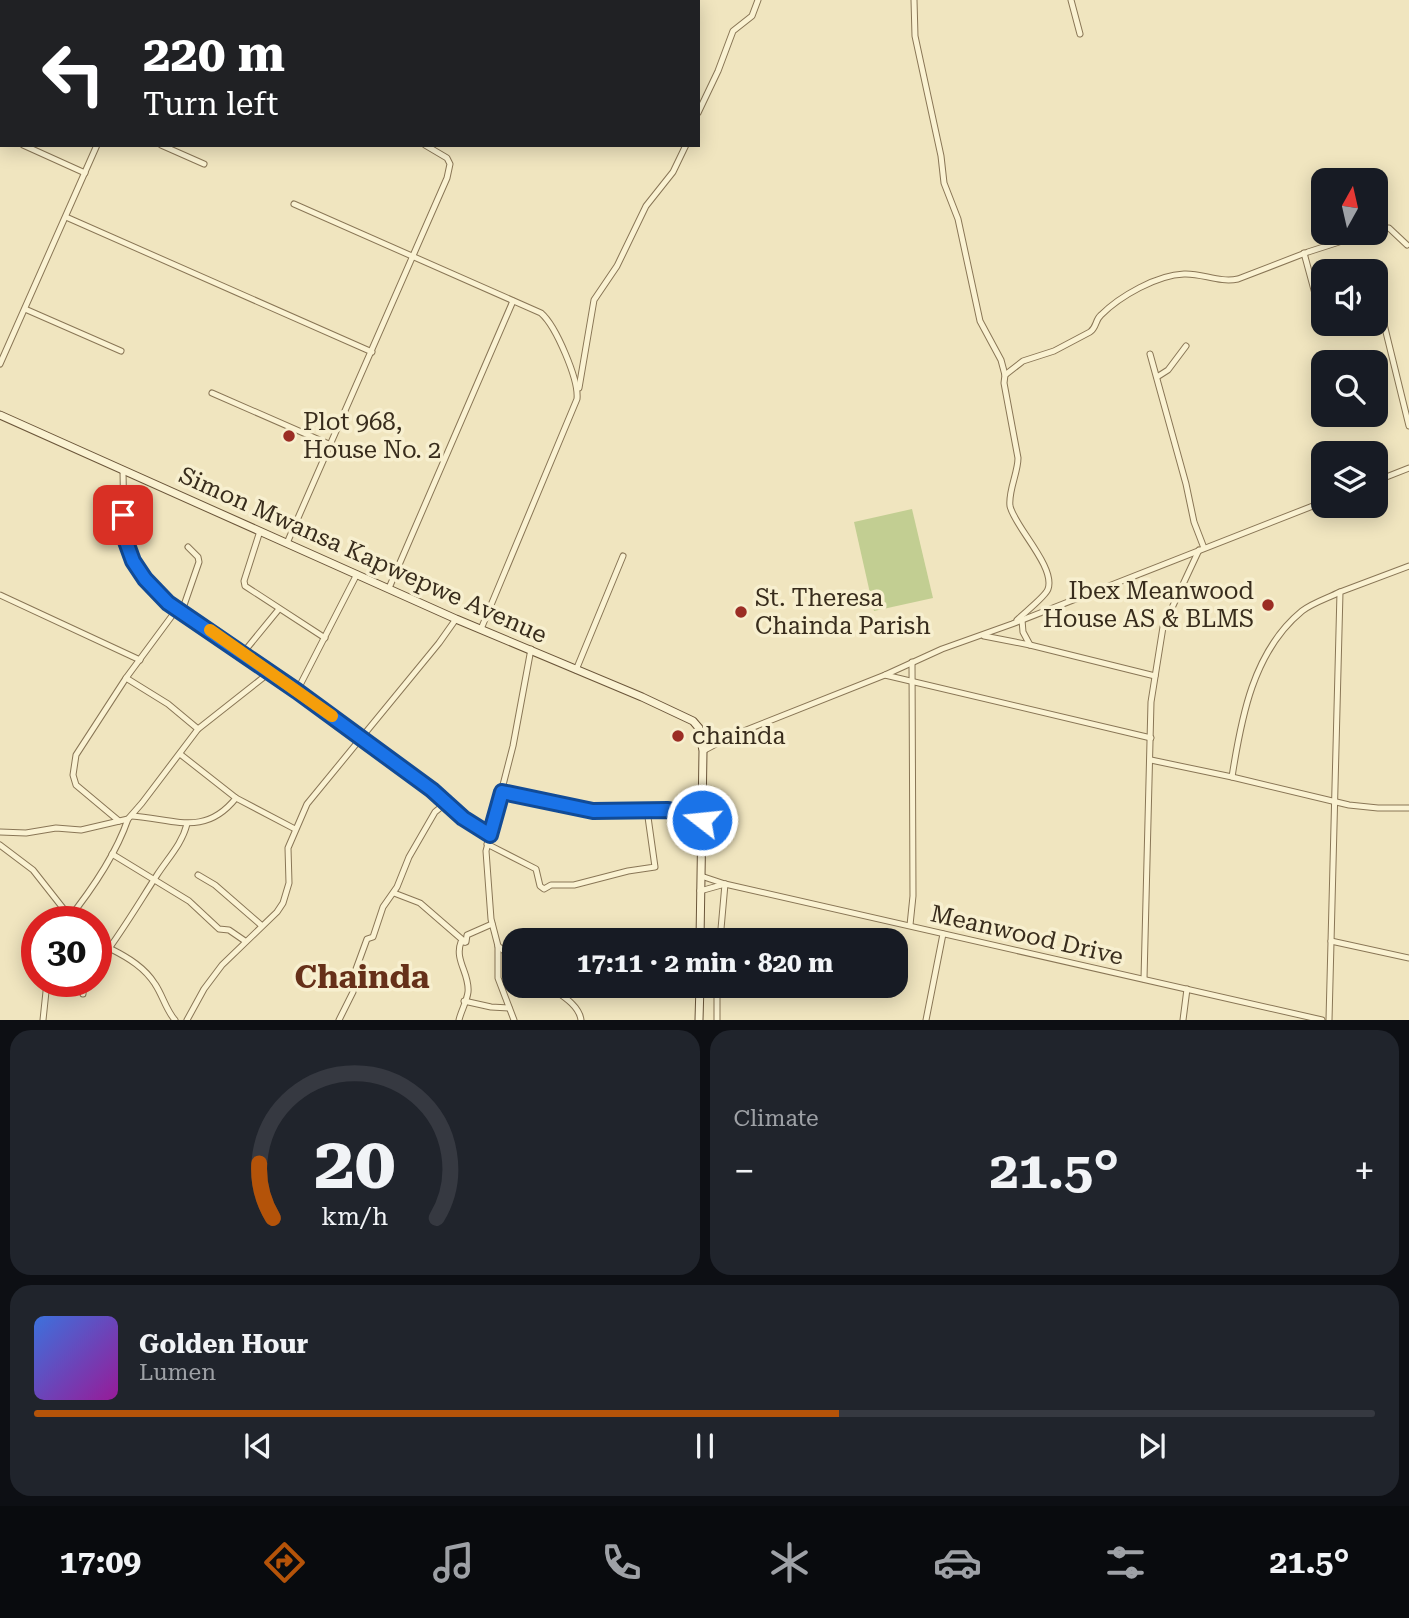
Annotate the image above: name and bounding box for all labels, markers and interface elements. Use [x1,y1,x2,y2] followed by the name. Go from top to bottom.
[143,26,285,83] text: 220 m
[28,28,119,119] icon: left
[143,85,278,123] text: Turn left
[1311,168,1388,245] north arrow
[1311,168,1388,518] map controls
[1311,259,1388,336] button: sound
[1311,350,1388,427] button: search
[303,408,441,464] place label: Plot 968, House No. 2
[281,428,297,444] marker: Plot 968, House No. 2
[1311,441,1388,518] button: layers
[175,461,551,649] street label: Simon Mwansa Kapwepwe Avenue
[93,485,153,545] pin
[104,496,142,534] icon: arrive
[1043,577,1254,633] place label: Ibex Meanwood House AS & BLMS
[755,584,931,640] place label: St. Theresa Chainda Parish
[1260,597,1276,613] marker: Ibex Meanwood House AS & BLMS
[733,604,749,620] marker: St. Theresa Chainda Parish
[692,722,785,750] place label: chainda
[670,728,686,744] marker: chainda
[665,783,739,857] position arrow
[928,899,1126,971] street label: Meanwood Drive
[21,906,112,997] speed limit sign: 30
[577,948,833,978] text: 17:11 · 2 min · 820 m
[294,958,430,996] district label: Chainda
[734,1105,819,1132] text: Climate
[314,1122,396,1207] text: 20
[989,1140,1119,1201] text: 21.5°
[734,1149,755,1193] text: −
[1354,1149,1375,1193] text: +
[321,1202,388,1231] text: km/h
[139,1329,308,1359] text: Golden Hour
[139,1359,216,1386] text: Lumen
[239,1427,277,1465] icon: previous
[686,1427,724,1465] icon: pause
[1133,1427,1171,1465] icon: next
[260,1538,309,1587] icon: directions
[429,1538,478,1587] icon: music
[597,1538,646,1587] icon: phone
[765,1538,814,1587] icon: climate
[933,1538,982,1587] icon: car
[1101,1538,1150,1587] icon: filters
[60,1543,141,1581] text: 17:09
[1270,1543,1349,1581] text: 21.5°

